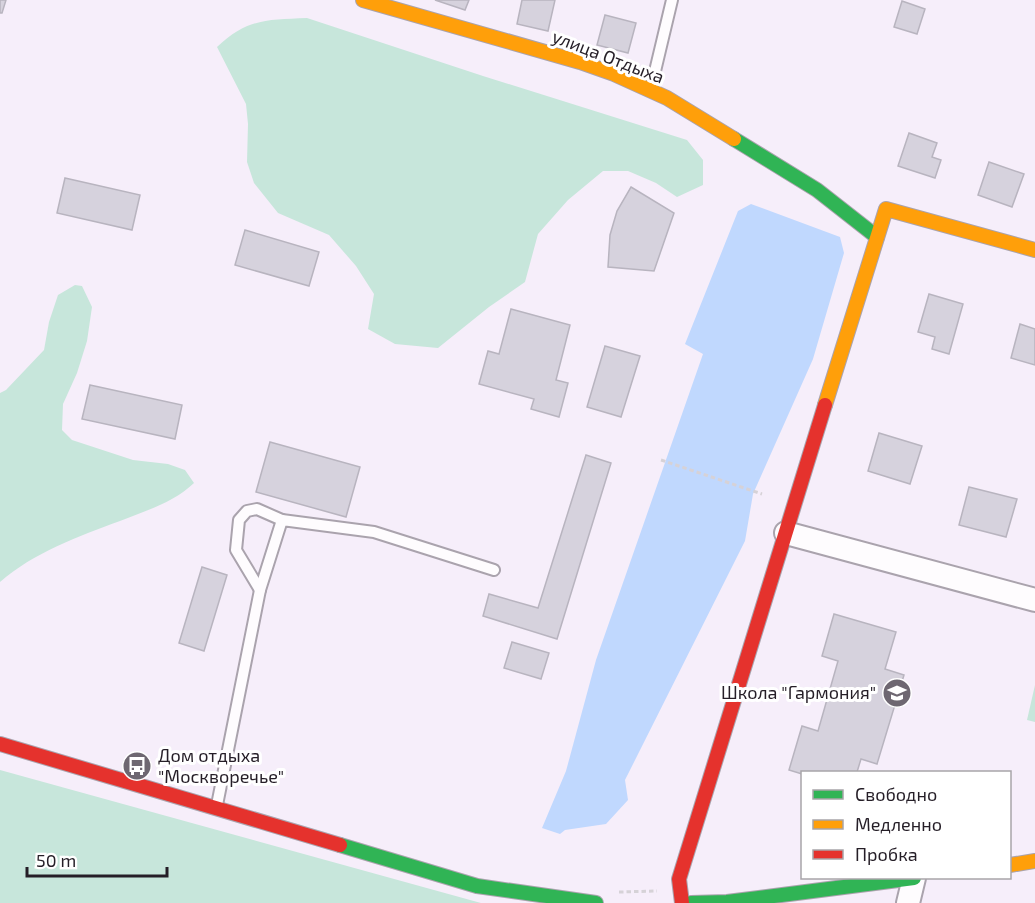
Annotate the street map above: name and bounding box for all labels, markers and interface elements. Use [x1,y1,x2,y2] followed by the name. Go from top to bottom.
[549,25,667,88] street label: улица Отдыха
[881,677,913,709] school or university icon: Школа "Гармония"
[721,681,876,703] place label: Школа "Гармония"
[158,744,284,787] place label: Дом отдыха "Москворечье"
[121,750,153,782] bus stop icon: Дом отдыха "Москворечье"
[801,771,1011,879] legend
[855,783,937,805] text: Свободно
[855,813,942,835] text: Медленно
[27,840,166,878] scale bar
[855,843,918,865] text: Пробка
[36,849,76,871] text: 50 m

